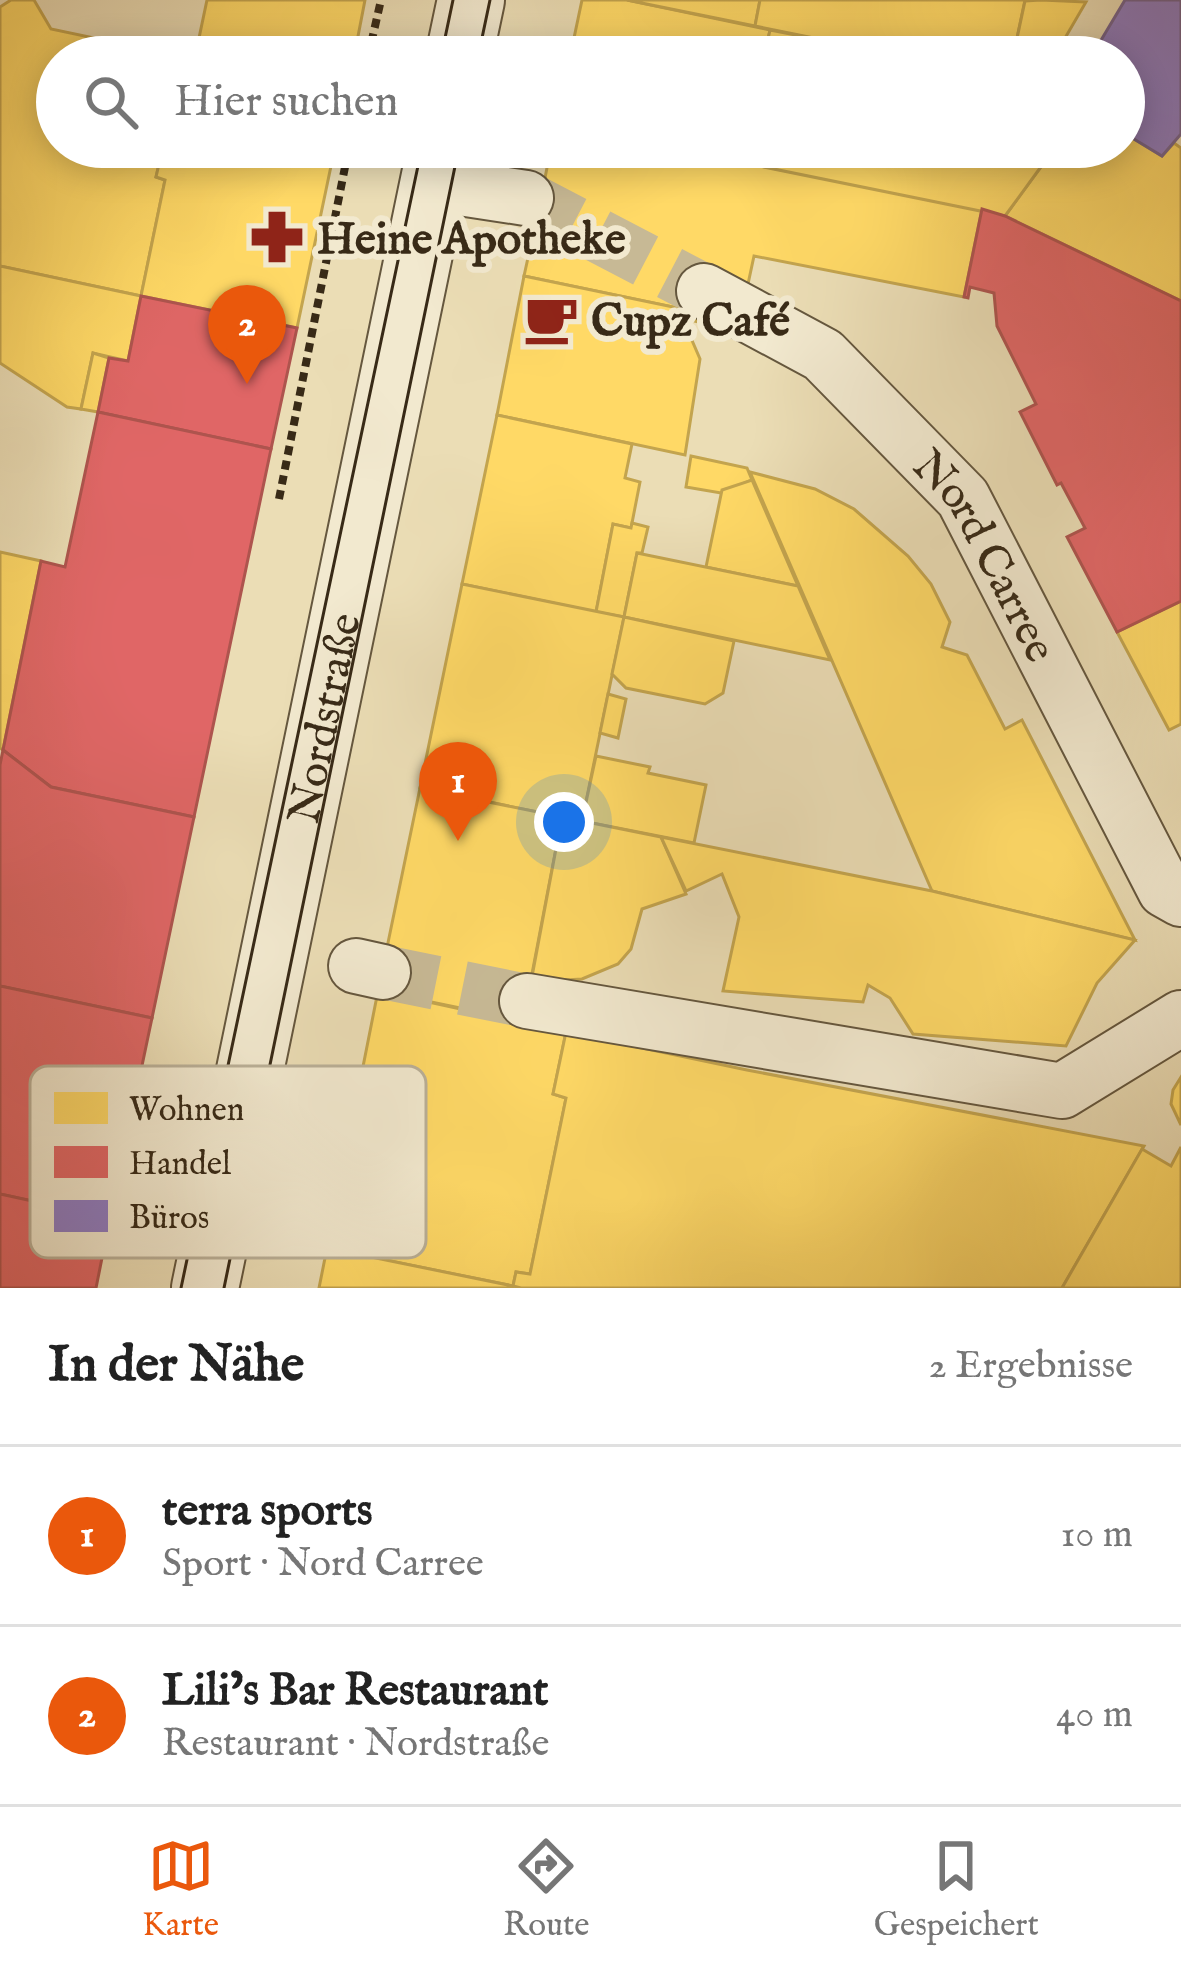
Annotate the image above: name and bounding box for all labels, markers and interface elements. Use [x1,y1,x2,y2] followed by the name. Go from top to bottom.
[36,36,1145,168] search box
[78,69,144,135] icon: search
[174,74,398,131] text: Hier suchen
[248,208,306,266] pharmacy icon: Heine Apotheke
[317,212,626,269] place label: Heine Apotheke
[208,285,286,384] pin: 2
[522,290,580,348] cafe icon: Cupz Café
[591,294,790,351] place label: Cupz Café
[899,439,1068,673] street label: Nord Carree
[277,608,376,829] street label: Nordstraße
[419,742,497,841] pin: 1
[534,792,594,852] your location
[30,1066,426,1258] legend
[129,1090,244,1132] text: Wohnen
[129,1144,231,1186] text: Handel
[129,1198,209,1240] text: Büros
[48,1334,304,1399] text: In der Nähe
[929,1342,1133,1391] text: 2 Ergebnisse
[162,1483,373,1540] text: terra sports
[80,1511,94,1560] text: 1
[1061,1511,1133,1560] text: 10 m
[162,1540,484,1589] text: Sport · Nord Carree
[162,1663,548,1720] text: Lili’s Bar Restaurant
[78,1691,96,1740] text: 2
[1056,1691,1133,1740] text: 40 m
[162,1720,549,1769] text: Restaurant · Nordstraße
[142,1833,219,1947] tab: Karte
[503,1833,589,1947] tab: Route
[874,1833,1039,1947] tab: Gespeichert

